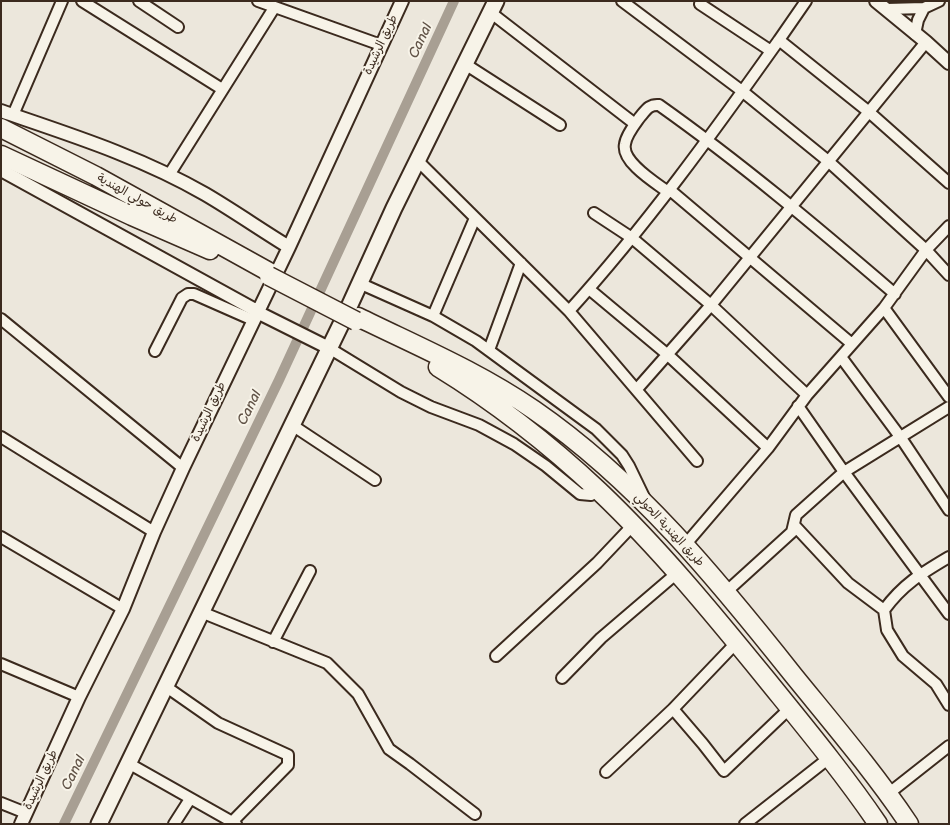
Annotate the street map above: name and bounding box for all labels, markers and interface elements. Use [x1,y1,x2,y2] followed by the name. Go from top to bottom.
[361,13,401,77] street label: طريق الرشيدة
[406,21,436,61] water label: Canal
[94,171,180,227] street label: طريق حولي الهندية
[189,380,229,444] street label: طريق الرشيدة
[234,388,266,428] water label: Canal
[631,490,707,570] street label: طريق الهندية الحولي
[21,748,61,812] street label: طريق الرشيدة
[58,753,90,793] water label: Canal

